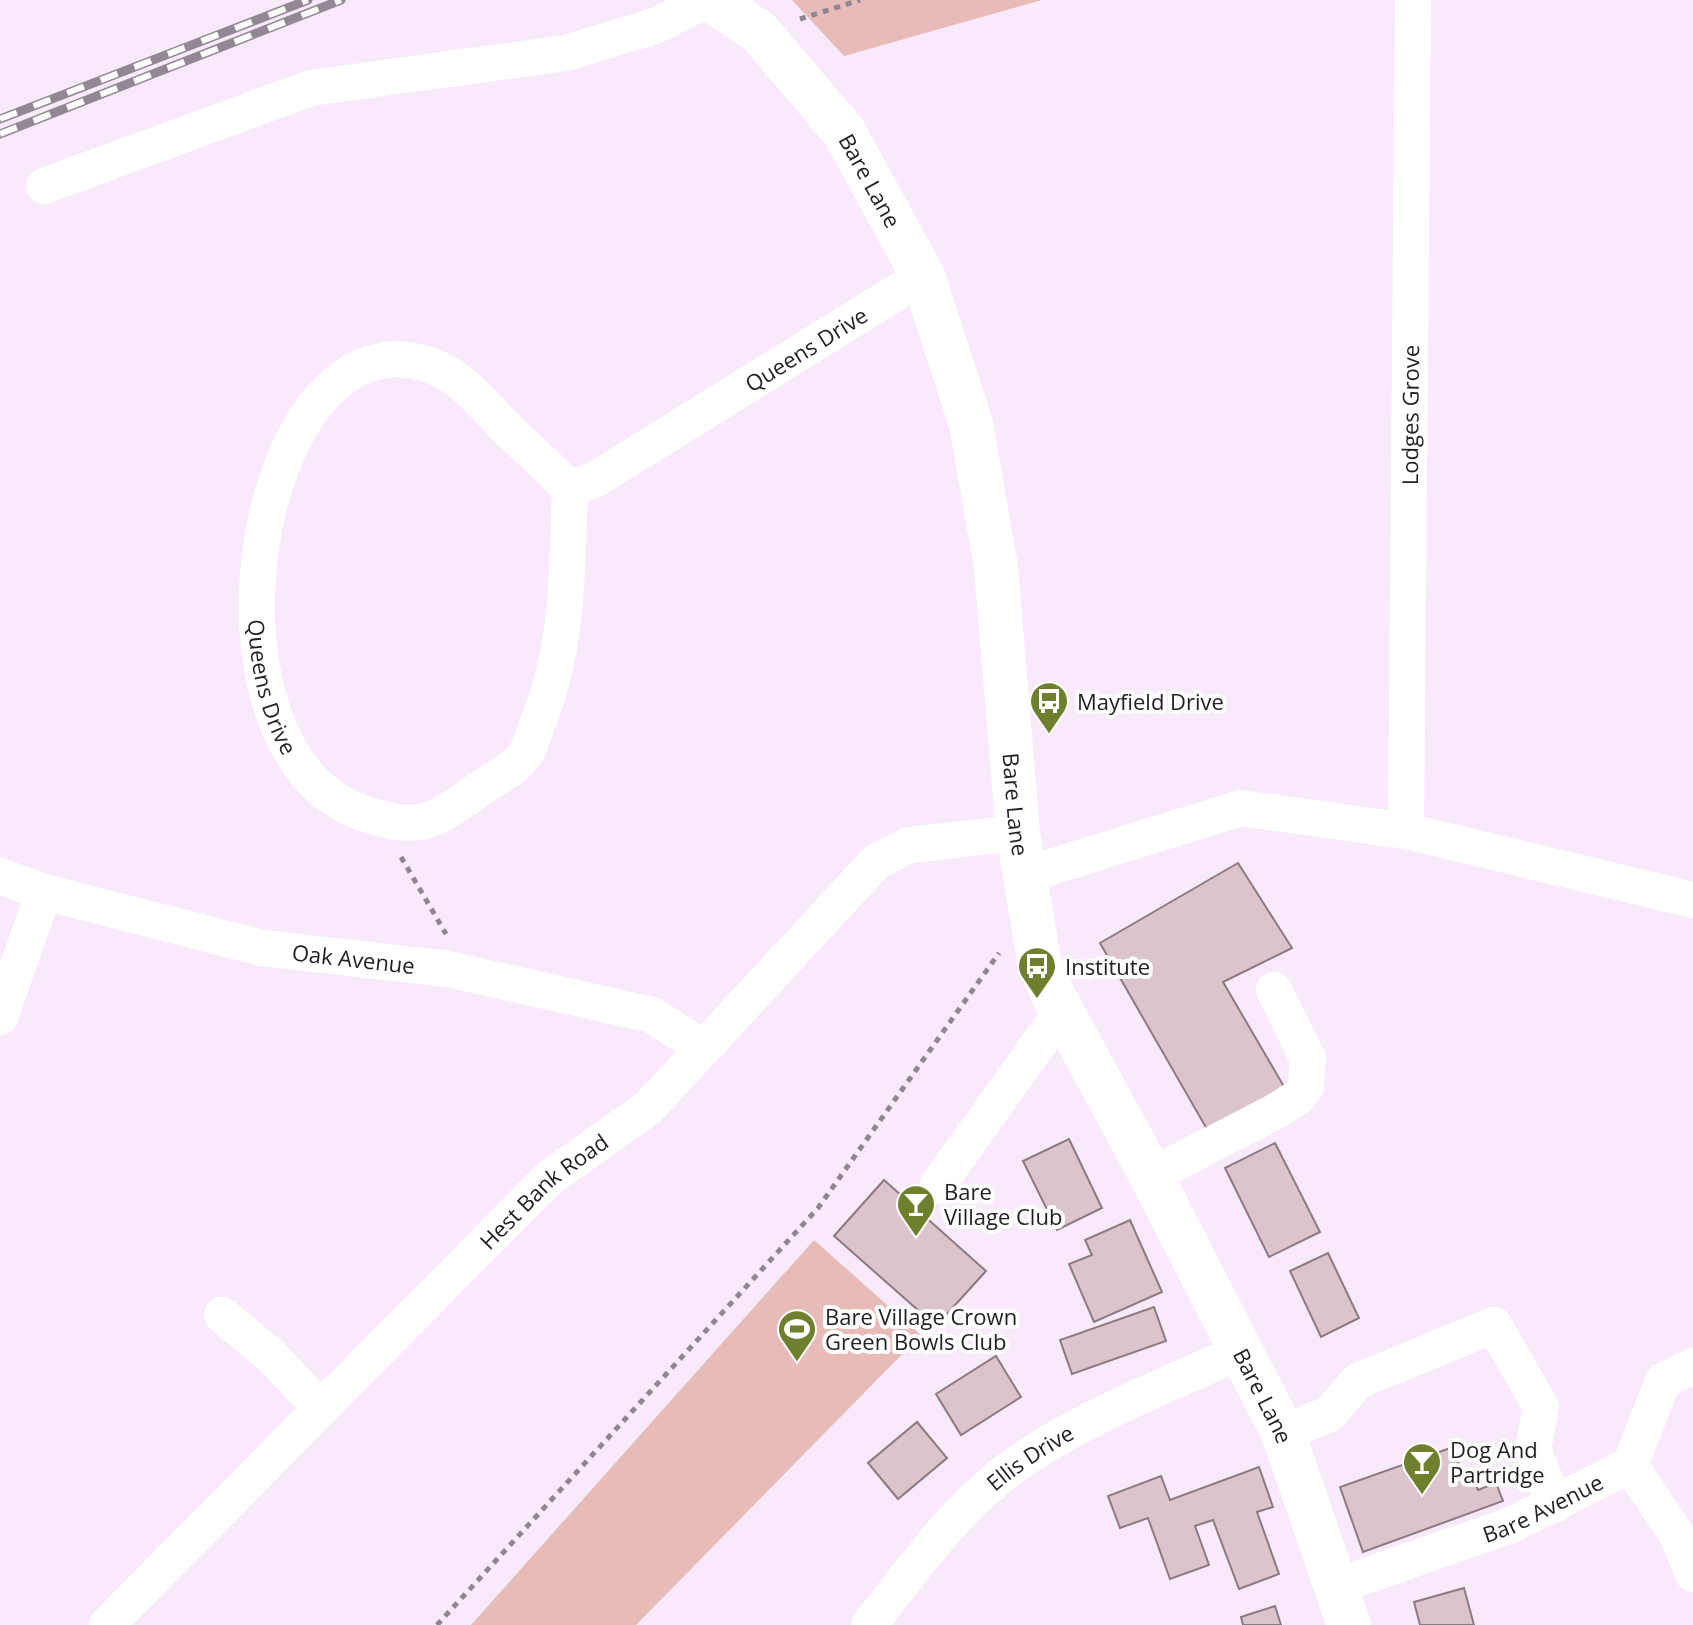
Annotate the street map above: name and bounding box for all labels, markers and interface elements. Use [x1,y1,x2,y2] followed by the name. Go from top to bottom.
[833,128,908,233] street label: Bare Lane
[739,299,873,398] street label: Queens Drive
[1394,345,1425,485] street label: Lodges Grove
[242,618,305,760] street label: Queens Drive
[1028,680,1070,735] bus stop icon: Mayfield Drive
[1077,686,1224,716] place label: Mayfield Drive
[996,752,1036,858] street label: Bare Lane
[291,937,416,980] street label: Oak Avenue
[1016,945,1058,1000] bus stop icon: Institute
[1065,951,1150,981] place label: Institute
[472,1126,614,1255] street label: Hest Bank Road
[944,1176,1062,1231] place label: Bare Village Club
[895,1183,937,1238] bar icon: Bare Village Club
[825,1301,1017,1356] place label: Bare Village Crown Green Bowls Club
[776,1308,818,1363] sports icon: Bare Village Crown Green Bowls Club
[1227,1343,1300,1447] street label: Bare Lane
[980,1417,1078,1497] street label: Ellis Drive
[1450,1434,1545,1489] place label: Dog And Partridge
[1401,1441,1443,1496] bar icon: Dog And Partridge
[1478,1466,1608,1549] street label: Bare Avenue

